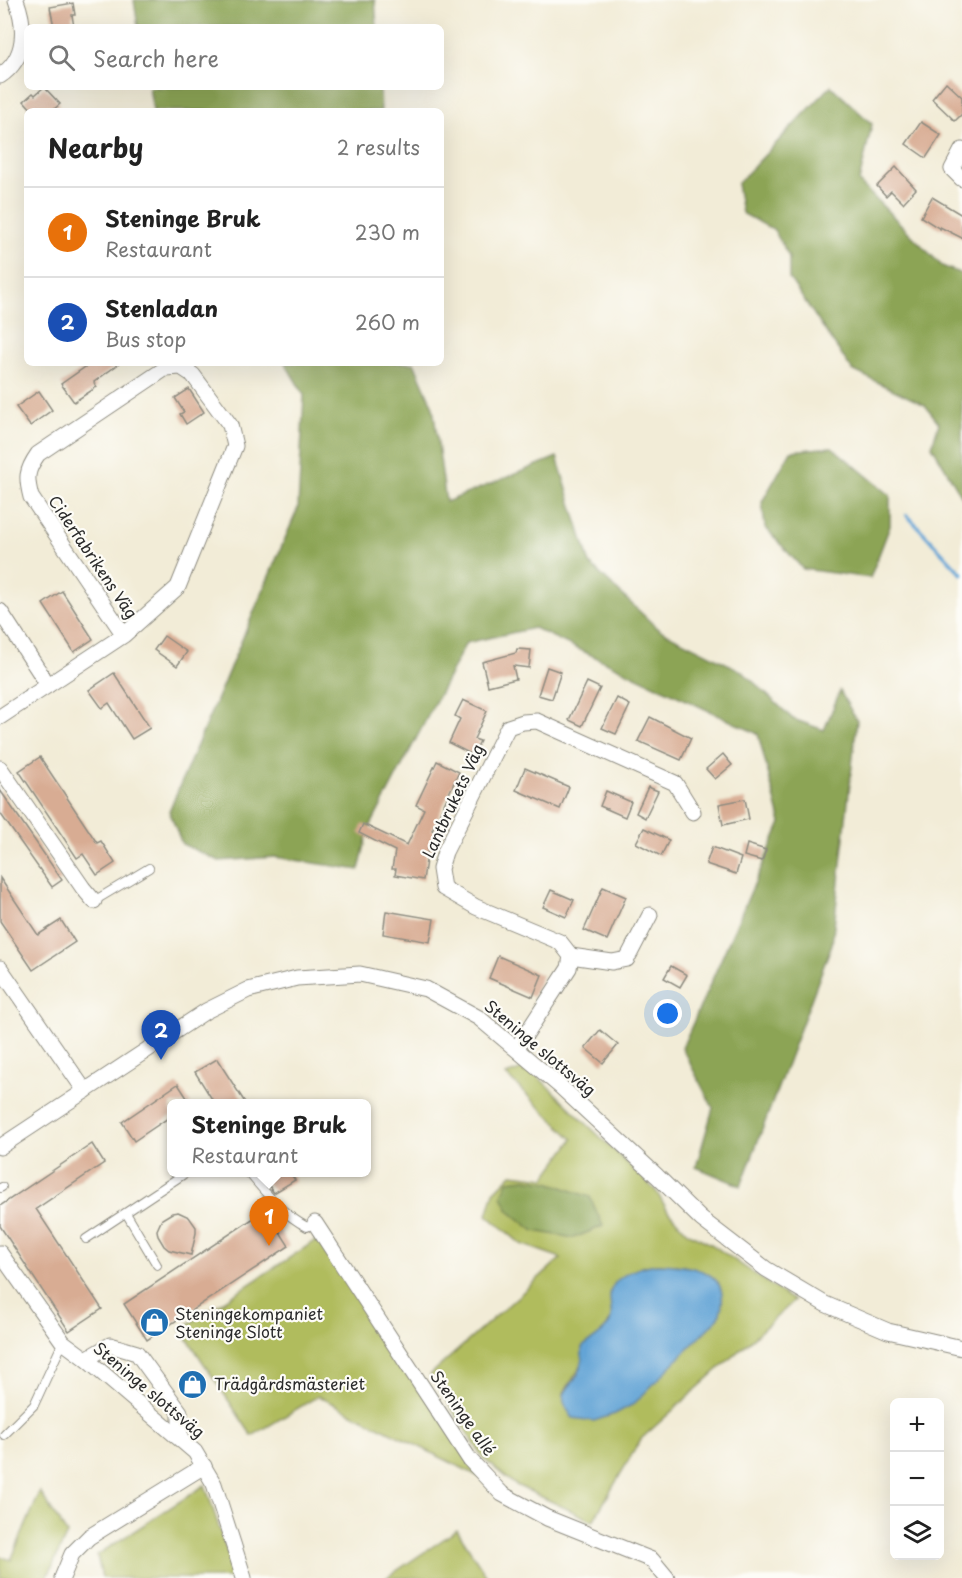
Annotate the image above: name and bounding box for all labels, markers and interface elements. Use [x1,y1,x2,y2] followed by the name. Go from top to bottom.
[24,24,444,90] search box
[45,41,78,74] icon: search
[93,41,219,74] text: Search here
[48,128,143,167] text: Nearby
[337,132,420,162] text: 2 results
[105,201,261,234] text: Steninge Bruk
[63,217,72,247] text: 1
[355,217,420,247] text: 230 m
[105,234,212,264] text: Restaurant
[105,291,218,324] text: Stenladan
[60,307,75,337] text: 2
[355,307,420,337] text: 260 m
[105,324,186,354] text: Bus stop
[43,490,144,623] street label: Ciderfabrikens Väg
[415,740,489,862] street label: Lantbrukets Väg
[480,993,602,1101] street label: Steninge slottsväg
[653,999,682,1028] your location
[142,1010,180,1060] pin: 2
[167,1099,371,1177] popup
[191,1107,347,1140] text: Steninge Bruk
[191,1140,298,1170] text: Restaurant
[250,1196,288,1246] pin: 1
[175,1301,324,1343] place label: Steningekompaniet Steninge Slott
[138,1307,170,1339] shop icon: Steningekompaniet Steninge Slott
[89,1335,211,1443] street label: Steninge slottsväg
[426,1365,502,1460] street label: Steninge allé
[177,1368,209,1400] shop icon: Trädgårdsmästeriet
[214,1371,365,1395] place label: Trädgårdsmästeriet
[890,1398,944,1560] map controls
[890,1398,944,1452] button: +
[890,1452,944,1506] button: −
[890,1506,944,1560] button: layers

